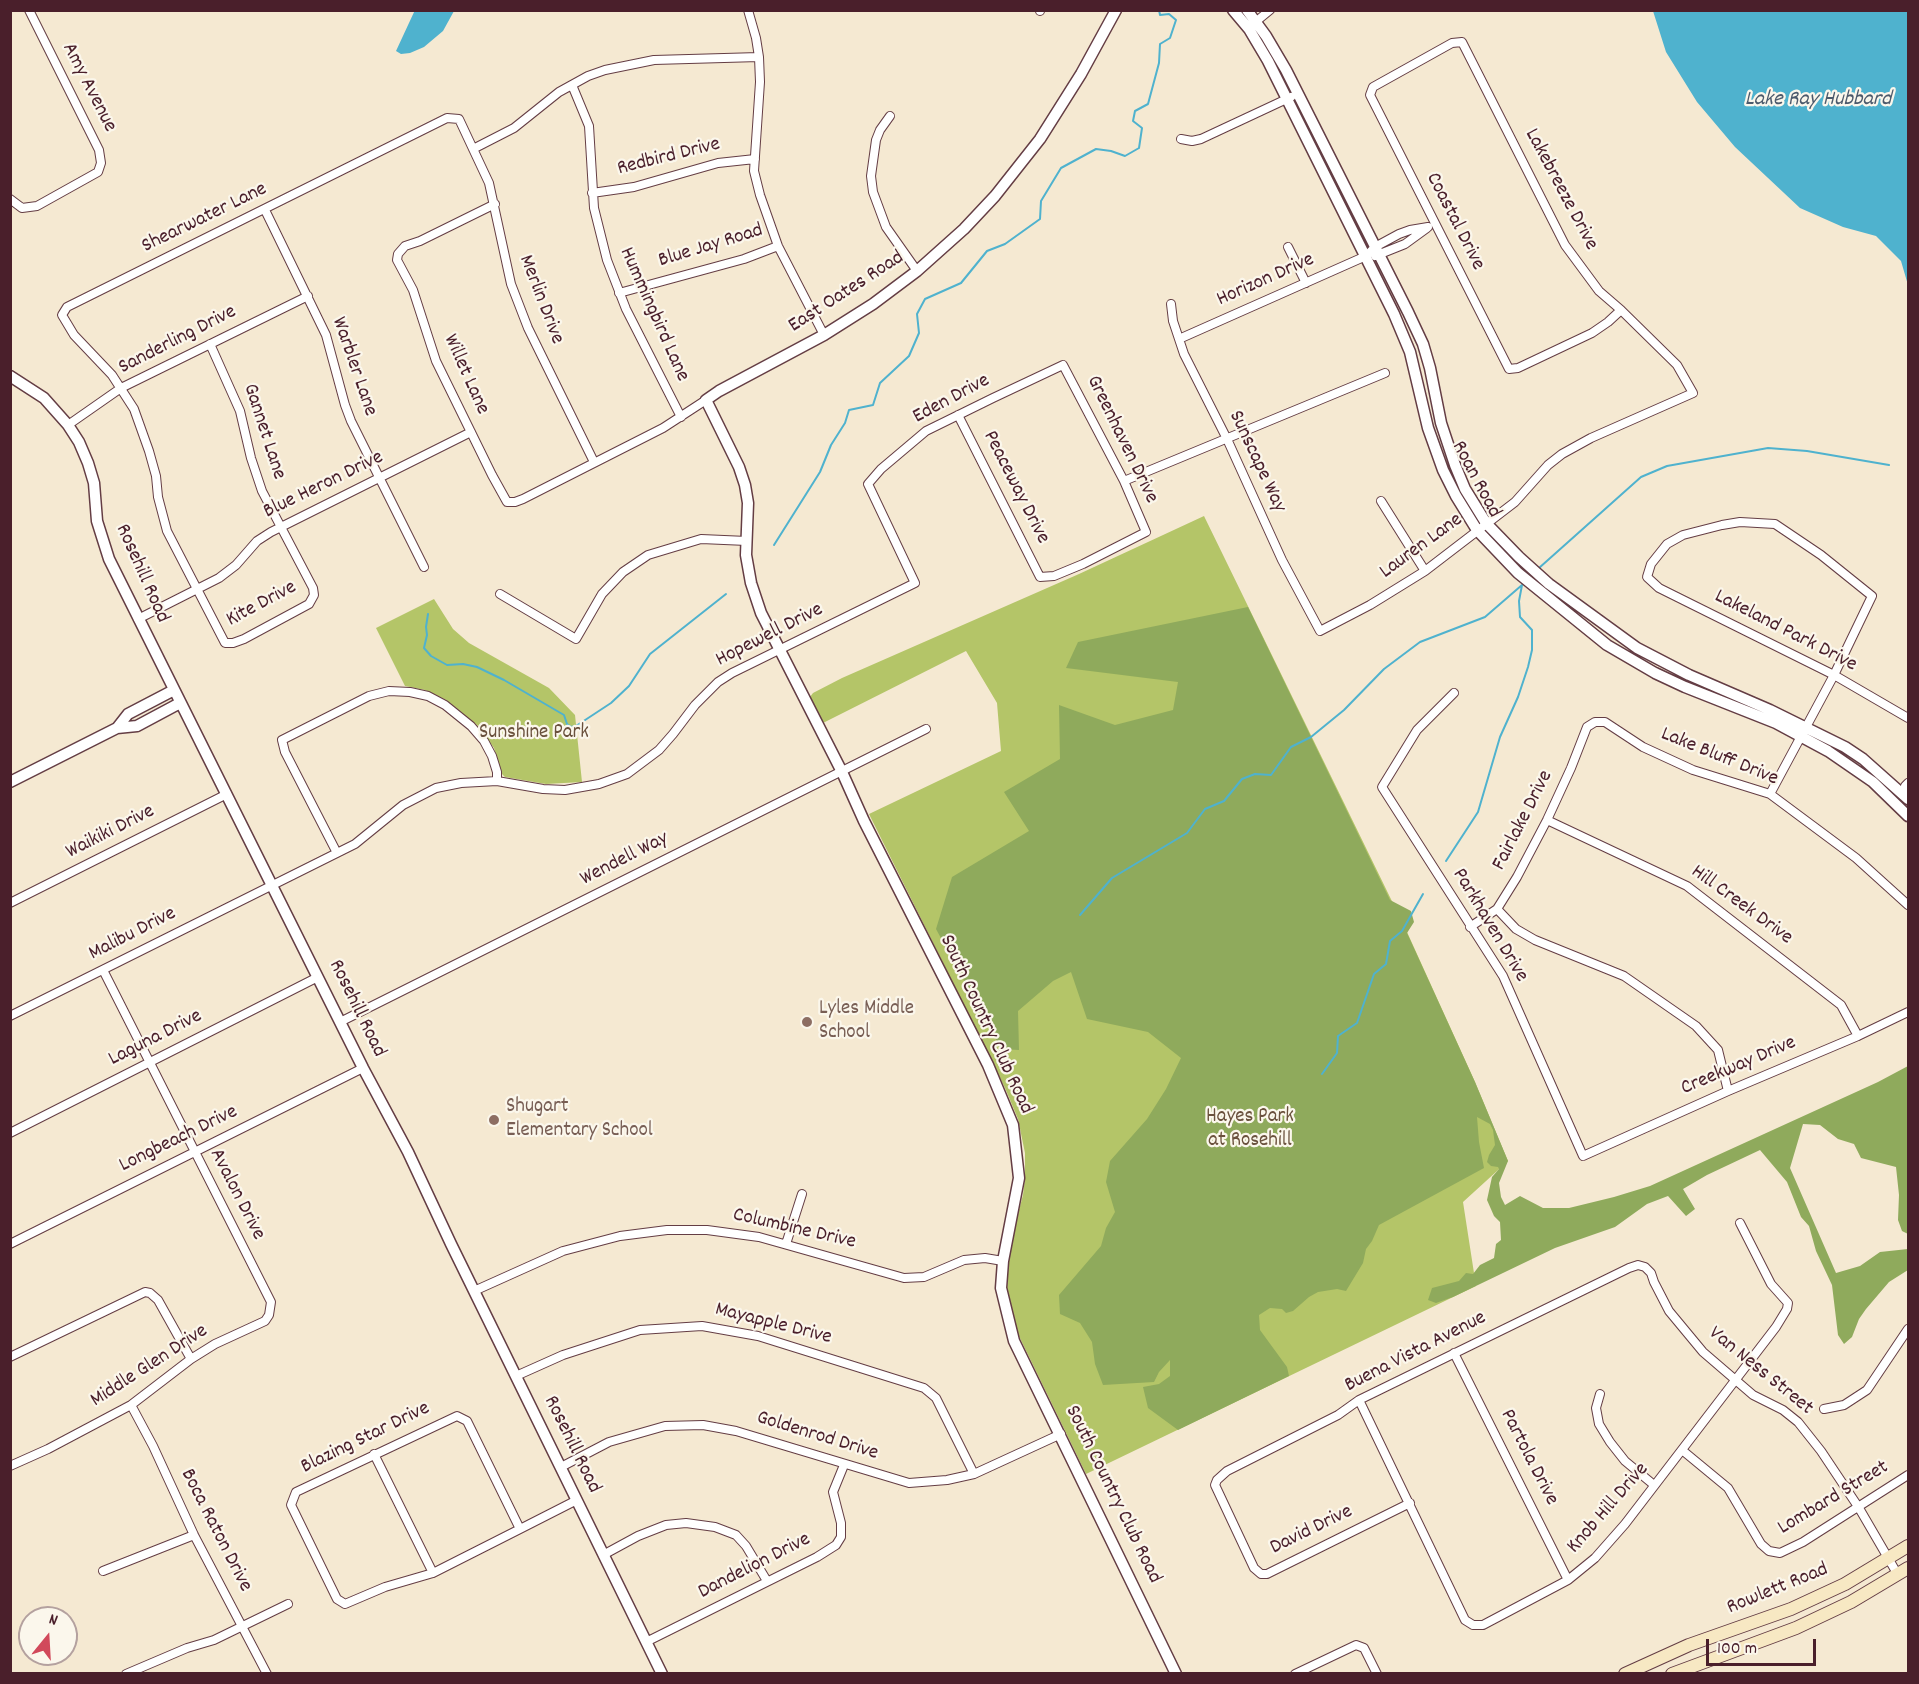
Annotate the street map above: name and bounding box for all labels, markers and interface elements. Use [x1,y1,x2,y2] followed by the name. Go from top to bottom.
[55,39,121,137] street label: Amy Avenue
[1745,88,1891,114] water label: Lake Ray Hubbard
[1517,125,1603,255] street label: Lakebreeze Drive
[615,133,723,183] street label: Redbird Drive
[1419,169,1489,275] street label: Coastal Drive
[138,178,272,260] street label: Shearwater Lane
[656,219,766,275] street label: Blue Jay Road
[612,244,694,386] street label: Hummingbird Lane
[785,246,909,340] street label: East Oates Road
[1213,248,1319,314] street label: Horizon Drive
[512,252,568,348] street label: Merlin Drive
[115,301,241,381] street label: Sanderling Drive
[324,314,382,420] street label: Warbler Lane
[436,331,494,419] street label: Willet Lane
[909,369,995,431] street label: Eden Drive
[1079,372,1163,508] street label: Greenhaven Drive
[236,381,290,483] street label: Gannet Lane
[1221,407,1291,517] street label: Sunscape Way
[976,427,1054,549] street label: Peaceway Drive
[1444,437,1506,523] street label: Roan Road
[260,446,388,526] street label: Blue Heron Drive
[1376,508,1468,586] street label: Lauren Lane
[108,521,174,627] street label: Rosehill Road
[223,576,301,634] street label: Kite Drive
[1710,585,1860,679] street label: Lakeland Park Drive
[712,598,828,674] street label: Hopewell Drive
[479,721,589,747] park label: Sunshine Park
[1657,723,1781,793] street label: Lake Bluff Drive
[1488,767,1560,875] street label: Fairlake Drive
[63,800,159,866] street label: Waikiki Drive
[577,827,673,893] street label: Wendell Way
[1685,861,1797,951] street label: Hill Creek Drive
[1445,865,1533,987] street label: Parkhaven Drive
[85,902,181,968] street label: Malibu Drive
[932,931,1038,1119] street label: South Country Club Road
[322,956,390,1062] street label: Rosehill Road
[819,997,914,1047] place label: Lyles Middle School
[105,1005,207,1073] street label: Laguna Drive
[800,1015,814,1029] marker: Lyles Middle School
[1678,1031,1800,1103] street label: Creekway Drive
[506,1095,653,1145] place label: Shugart Elementary School
[116,1101,242,1179] street label: Longbeach Drive
[1206,1105,1294,1155] park label: Hayes Park at Rosehill
[487,1113,501,1127] marker: Shugart Elementary School
[202,1145,270,1245] street label: Avalon Drive
[730,1204,858,1256] street label: Columbine Drive
[712,1298,834,1352] street label: Mayapple Drive
[1341,1307,1491,1399] street label: Buena Vista Avenue
[87,1320,213,1414] street label: Middle Glen Drive
[1702,1322,1818,1422] street label: Van Ness Street
[537,1392,605,1498] street label: Rosehill Road
[297,1397,435,1481] street label: Blazing Star Drive
[1058,1402,1166,1588] street label: South Country Club Road
[1493,1406,1563,1510] street label: Partola Drive
[753,1407,881,1467] street label: Goldenrod Drive
[1774,1456,1894,1542] street label: Lombard Street
[1563,1458,1655,1560] street label: Knob Hill Drive
[173,1465,257,1597] street label: Boca Raton Drive
[1267,1500,1357,1562] street label: David Drive
[695,1528,815,1606] street label: Dandelion Drive
[1724,1558,1832,1622] street label: Rowlett Road
[18,1606,78,1666] north arrow
[46,1608,60,1632] text: N
[1709,1627,1818,1665] scale bar
[1717,1637,1757,1662] text: 100 m

